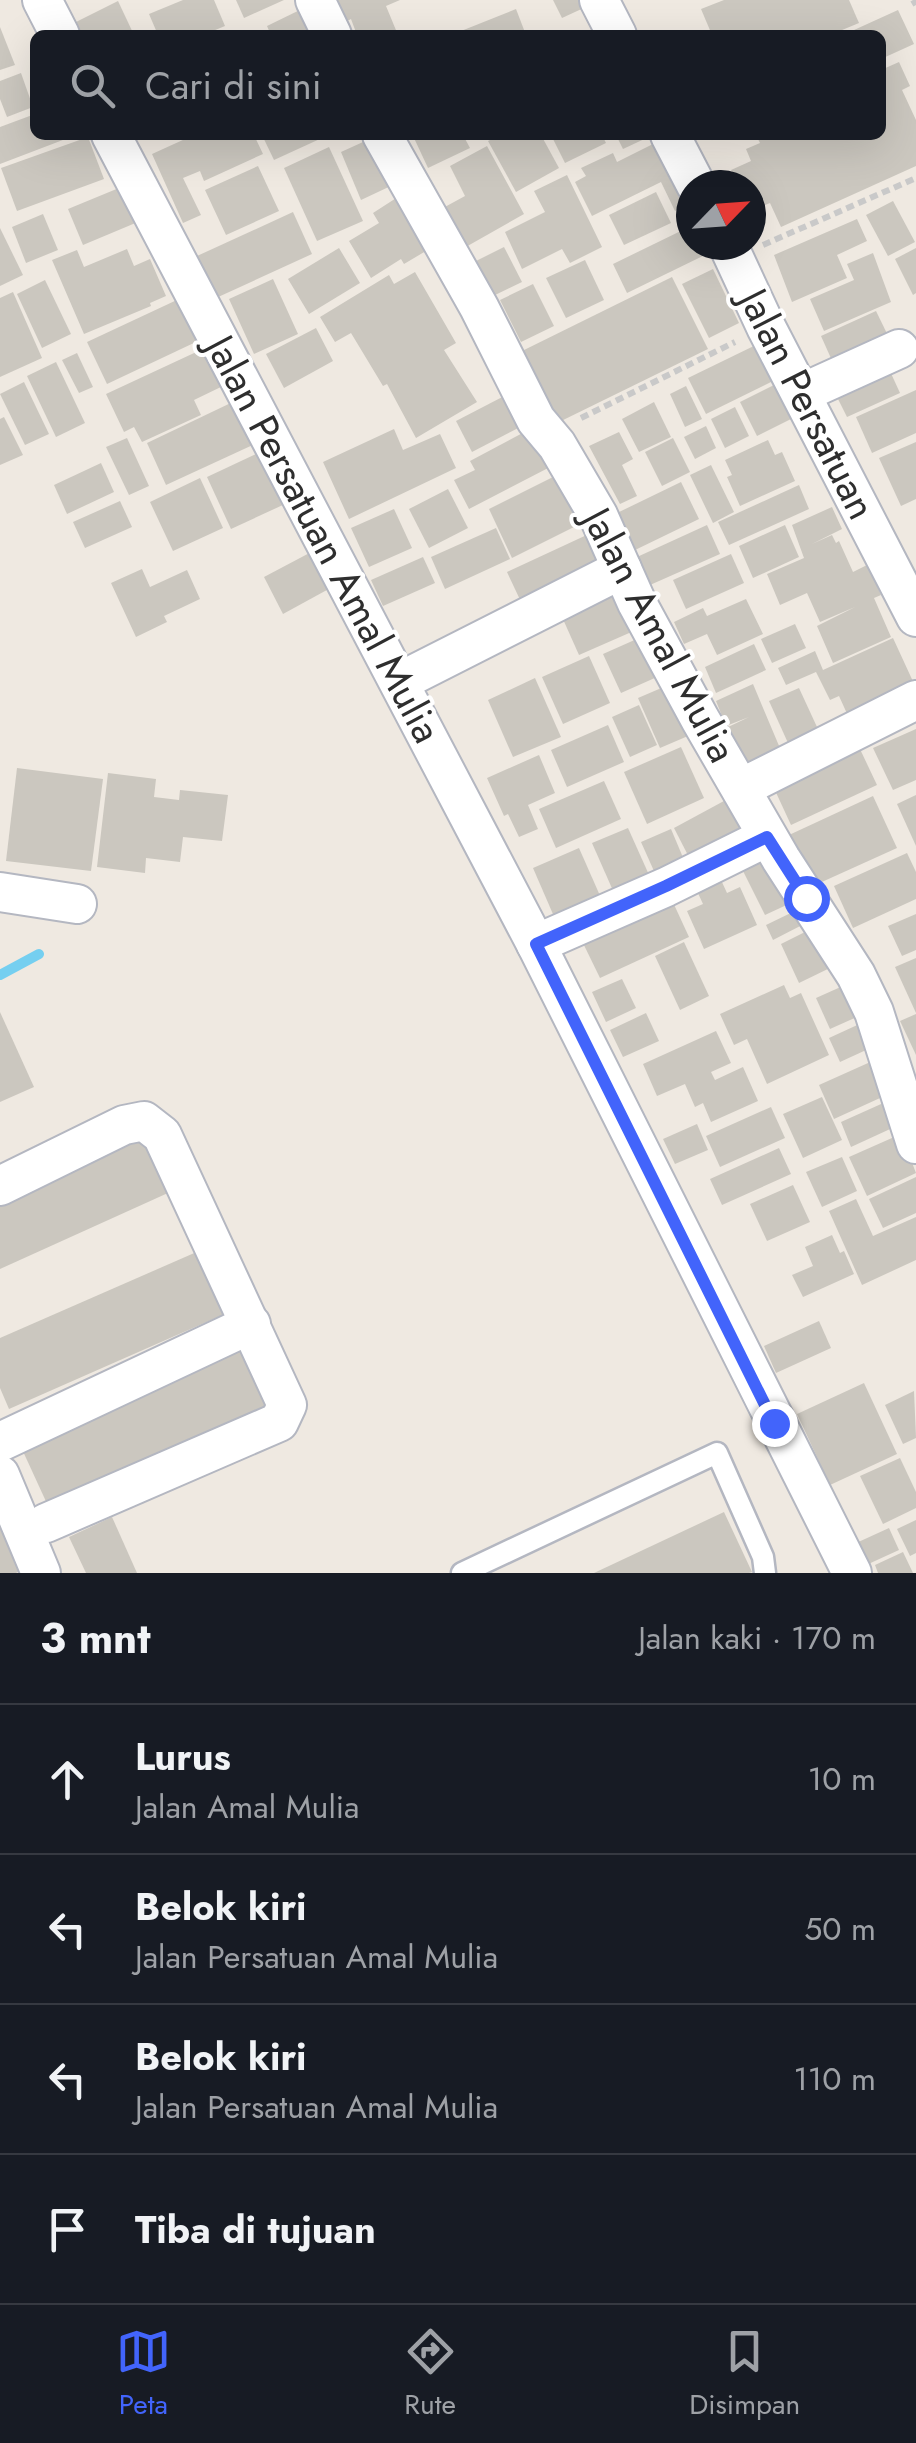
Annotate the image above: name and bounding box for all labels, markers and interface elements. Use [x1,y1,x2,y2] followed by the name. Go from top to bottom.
[30,30,886,140] search box
[65,58,120,113] icon: search
[145,58,322,113] text: Cari di sini
[676,170,766,260] north arrow
[723,274,891,529] street label: Jalan Persatuan
[190,321,456,753] street label: Jalan Persatuan Amal Mulia
[566,493,751,772] street label: Jalan Amal Mulia
[784,876,830,922] route start
[752,1401,798,1447] route end
[40,1608,151,1669] text: 3 mnt
[638,1615,876,1661] text: Jalan kaki · 170 m
[135,1729,231,1784] text: Lurus
[40,1752,95,1807] icon: ahead
[808,1756,876,1802] text: 10 m
[135,1784,359,1830] text: Jalan Amal Mulia
[135,1879,307,1934] text: Belok kiri
[40,1902,95,1957] icon: left
[804,1906,876,1952] text: 50 m
[135,1934,498,1980] text: Jalan Persatuan Amal Mulia
[135,2029,307,2084] text: Belok kiri
[40,2052,95,2107] icon: left
[793,2056,876,2102] text: 110 m
[135,2084,498,2130] text: Jalan Persatuan Amal Mulia
[40,2202,95,2257] icon: arrive
[135,2202,376,2257] text: Tiba di tujuan
[116,2324,171,2425] tab: Peta
[403,2324,458,2425] tab: Rute
[689,2324,800,2425] tab: Disimpan

